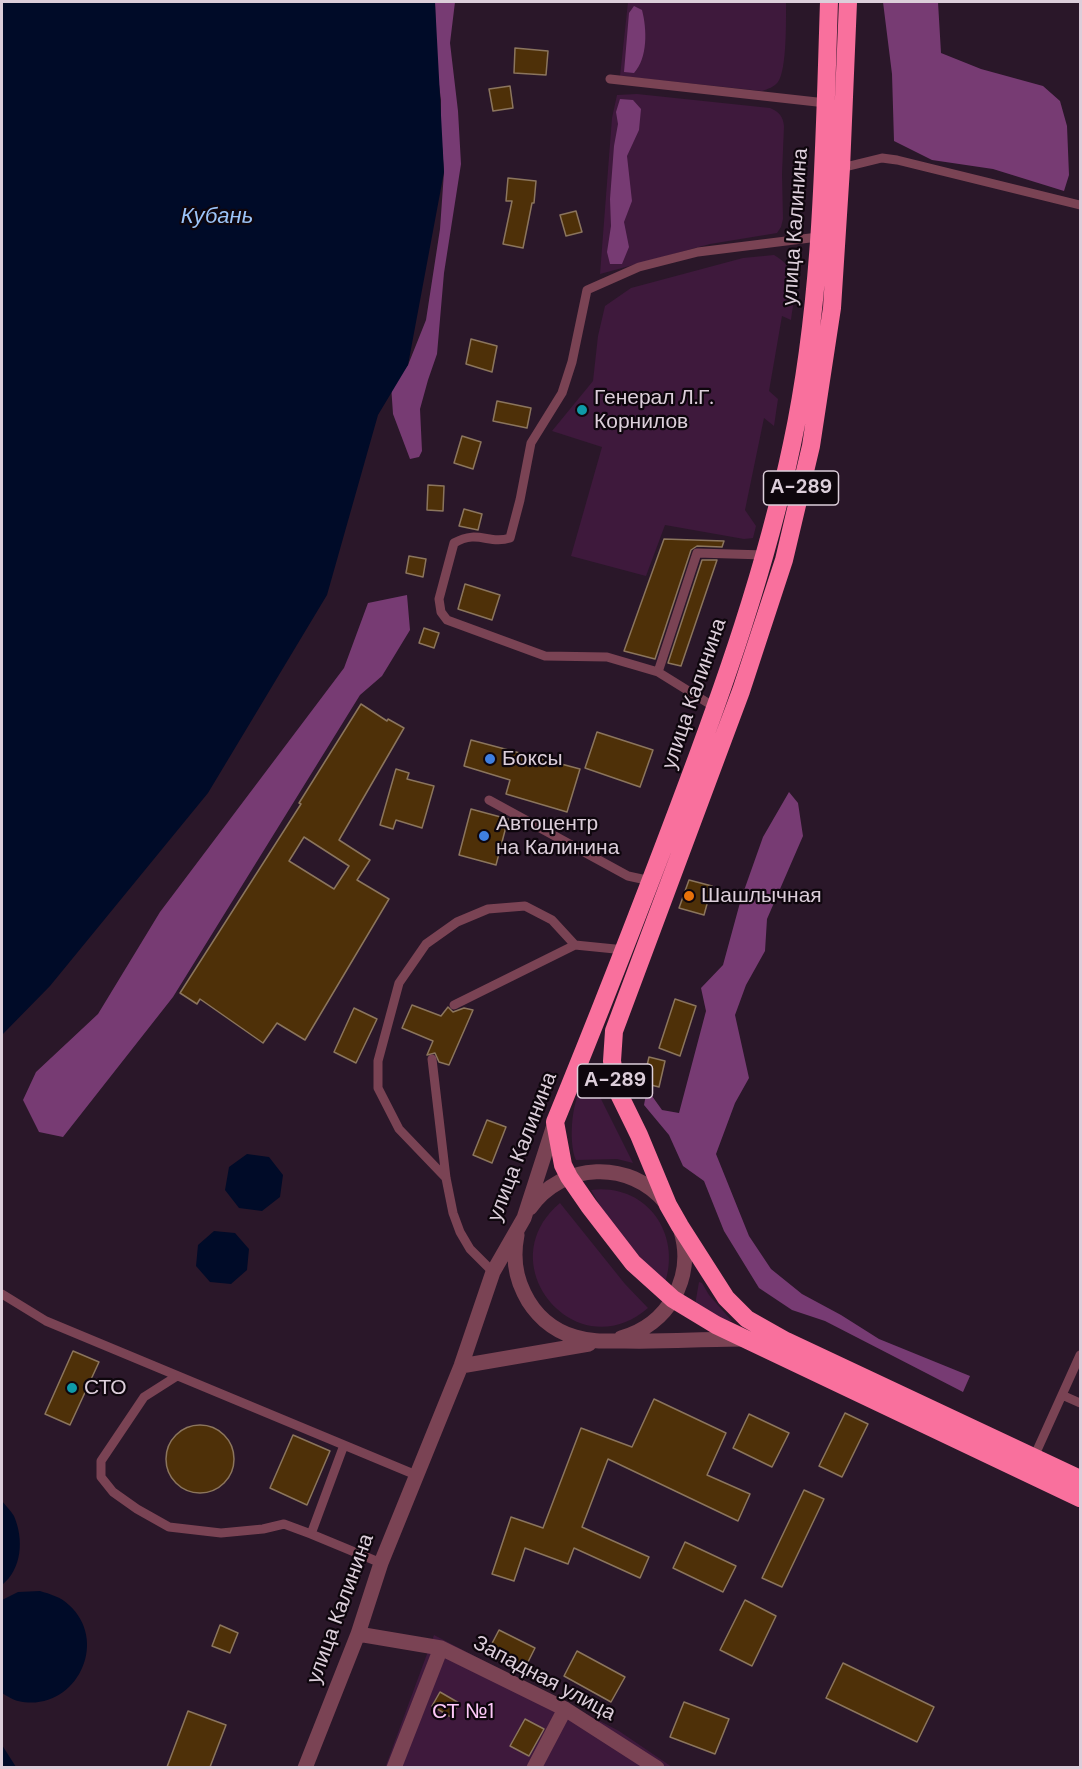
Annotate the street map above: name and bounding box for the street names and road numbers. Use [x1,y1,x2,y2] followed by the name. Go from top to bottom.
[778,147,814,307] street label: улица Калинина
[764,471,838,505] road number: А-289
[657,615,733,773] street label: улица Калинина
[578,1064,652,1098] road number: А-289
[483,1069,563,1225] street label: улица Калинина
[302,1531,380,1687] street label: улица Калинина
[468,1631,620,1727] street label: Западная улица

